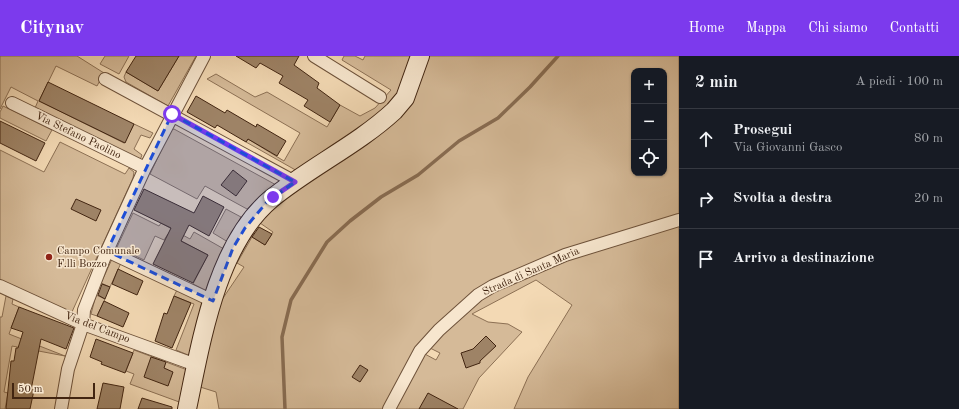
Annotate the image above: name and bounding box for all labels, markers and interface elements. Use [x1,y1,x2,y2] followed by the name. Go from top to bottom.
[20,19,84,38] text: Citynav
[689,21,724,35] text: Home
[746,21,786,35] text: Mappa
[808,21,868,35] text: Chi siamo
[890,21,939,35] text: Contatti
[631,68,667,176] map controls
[631,68,667,104] button: +
[695,74,738,91] text: 2 min
[855,75,943,88] text: A piedi · 100 m
[631,104,667,140] button: −
[163,105,181,123] route start
[33,110,123,162] street label: Via Stefano Paolino
[733,123,792,138] text: Prosegui
[695,128,717,150] icon: ahead
[914,132,943,145] text: 80 m
[631,140,667,176] button: locate
[733,141,842,154] text: Via Giovanni Gasco
[264,188,282,206] route end
[695,188,717,210] icon: right
[733,191,832,206] text: Svolta a destra
[914,192,943,205] text: 20 m
[481,245,582,298] street label: Strada di Santa Maria
[57,246,140,270] place label: Campo Comunale F.lli Bozzo
[695,248,717,270] icon: arrive
[733,251,874,266] text: Arrivo a destinazione
[44,252,54,262] marker: Campo Comunale F.lli Bozzo
[63,310,131,346] street label: Via del Campo
[12,381,95,400] scale bar
[18,384,43,395] text: 50 m

